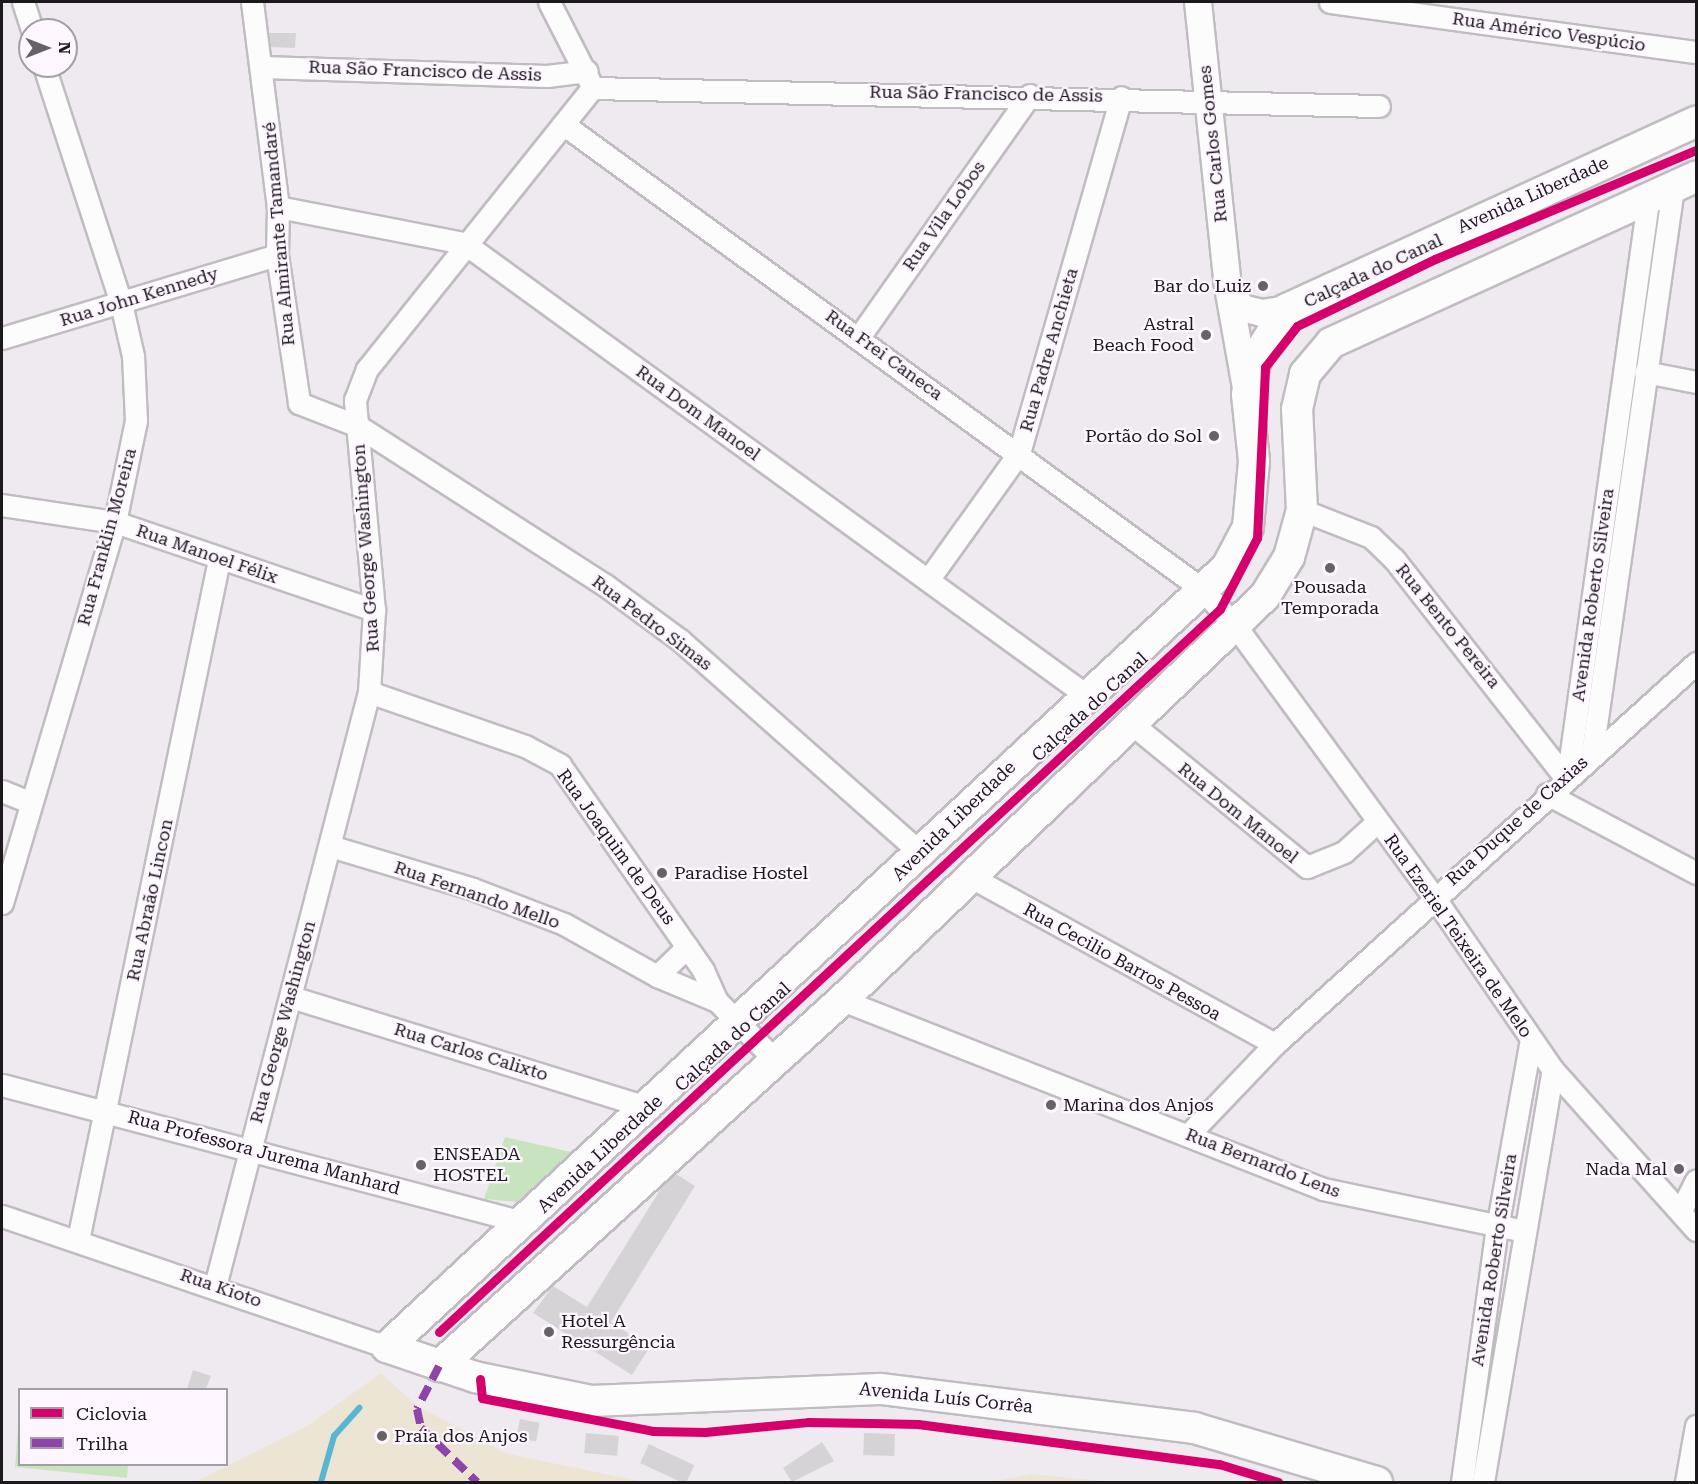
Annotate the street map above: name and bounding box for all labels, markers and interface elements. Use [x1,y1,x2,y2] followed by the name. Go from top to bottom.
[1451,8,1647,56] street label: Rua Américo Vespúcio
[18,18,78,78] north arrow
[55,42,74,54] text: N
[308,56,542,86] street label: Rua São Francisco de Assis
[1194,64,1232,224] street label: Rua Carlos Gomes
[869,81,1103,107] street label: Rua São Francisco de Assis
[258,121,300,347] street label: Rua Almirante Tamandaré
[1454,152,1612,238] street label: Avenida Liberdade
[898,157,990,275] street label: Rua Vila Lobos
[1300,229,1446,313] street label: Calçada do Canal
[57,263,221,331] street label: Rua John Kennedy
[1015,266,1083,434] street label: Rua Padre Anchieta
[1154,275,1251,297] place label: Bar do Luiz
[1256,279,1270,293] marker: Bar do Luiz
[821,305,947,405] street label: Rua Frei Caneca
[1093,314,1194,356] place label: Astral Beach Food
[1199,328,1213,342] marker: Astral Beach Food
[632,361,764,465] street label: Rua Dom Manoel
[1085,425,1202,447] place label: Portão do Sol
[1207,429,1221,443] marker: Portão do Sol
[348,443,384,653] street label: Rua George Washington
[73,446,141,628] street label: Rua Franklin Moreira
[1567,487,1619,703] street label: Avenida Roberto Silveira
[133,520,281,588] street label: Rua Manoel Félix
[1391,559,1505,693] street label: Rua Bento Pereira
[1323,561,1337,575] marker: Pousada Temporada
[588,571,716,675] street label: Rua Pedro Simas
[1281,577,1379,620] place label: Pousada Temporada
[1028,648,1152,766] street label: Calçada do Canal
[1442,752,1592,890] street label: Rua Duque de Caxias
[888,757,1020,885] street label: Avenida Liberdade
[1174,758,1302,868] street label: Rua Dom Manoel
[552,765,680,929] street label: Rua Joaquim de Deus
[122,817,178,983] street label: Rua Abraão Lincon
[1379,830,1537,1042] street label: Rua Ezeriel Teixeira de Melo
[391,856,563,934] street label: Rua Fernando Mello
[674,862,808,884] place label: Paradise Hostel
[655,866,669,880] marker: Paradise Hostel
[1019,899,1225,1025] street label: Rua Cecilio Barros Pessoa
[246,918,320,1126] street label: Rua George Washington
[671,978,795,1096] street label: Calçada do Canal
[391,1018,551,1086] street label: Rua Carlos Calixto
[533,1090,667,1218] street label: Avenida Liberdade
[1063,1094,1214,1116] place label: Marina dos Anjos
[1044,1098,1058,1112] marker: Marina dos Anjos
[126,1106,402,1200] street label: Rua Professora Jurema Manhard
[1183,1124,1343,1202] street label: Rua Bernardo Lens
[433,1144,520,1186] place label: ENSEADA HOSTEL
[1467,1152,1521,1368] street label: Avenida Roberto Silveira
[414,1158,428,1172] marker: ENSEADA HOSTEL
[1585,1158,1667,1180] place label: Nada Mal
[1672,1162,1686,1176] marker: Nada Mal
[177,1264,265,1312] street label: Rua Kioto
[561,1311,675,1354] place label: Hotel A Ressurgência
[542,1325,556,1339] marker: Hotel A Ressurgência
[858,1378,1034,1418] street label: Avenida Luís Corrêa
[18,1388,228,1466] legend
[76,1403,147,1424] text: Ciclovia
[394,1425,528,1447] place label: Praia dos Anjos
[375,1429,389,1443] marker: Praia dos Anjos
[76,1433,128,1454] text: Trilha

